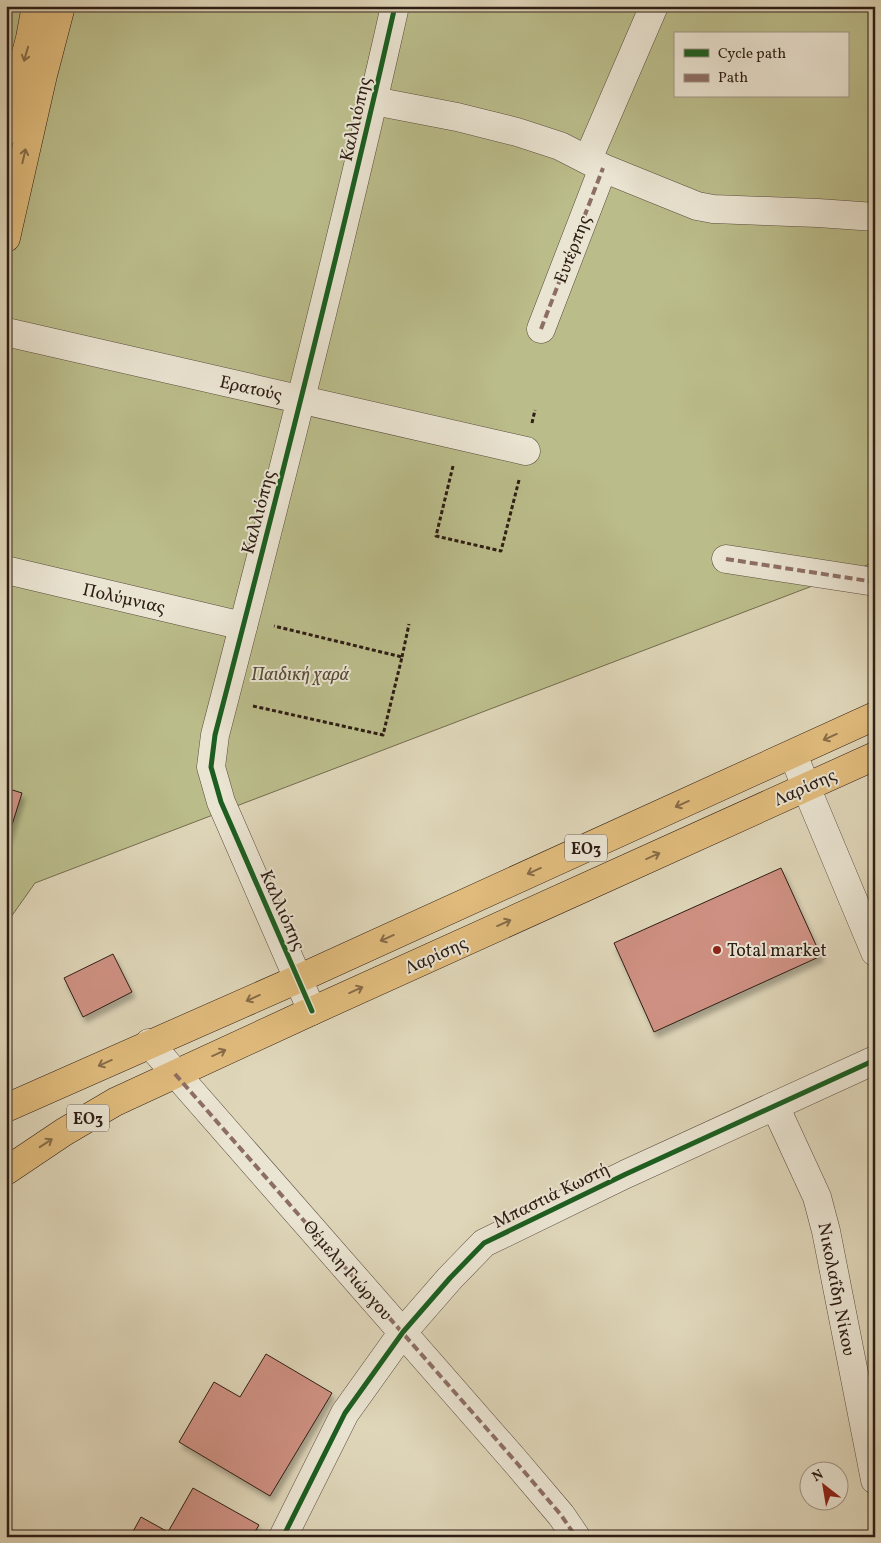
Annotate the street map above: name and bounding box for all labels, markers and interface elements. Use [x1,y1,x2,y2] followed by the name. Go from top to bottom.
[674,32,848,98] legend
[718,44,786,65] text: Cycle path
[20,45,30,61] one-way arrow
[718,68,748,89] text: Path
[335,75,378,164] street label: Καλλιόπης
[20,148,29,164] one-way arrow
[549,212,598,287] street label: Ευτέρπης
[217,370,284,409] street label: Ερατούς
[236,468,283,557] street label: Καλλιόπης
[80,578,167,621] street label: Πολύμνιας
[251,663,350,688] park label: Παιδική χαρά
[823,732,838,742] one-way arrow
[770,763,841,813] street label: Λαρίσης
[675,799,690,809] one-way arrow
[565,834,607,861] road number: ΕΟ3
[645,851,660,861] one-way arrow
[253,866,311,955] street label: Καλλιόπης
[527,866,542,876] one-way arrow
[497,918,512,928] one-way arrow
[401,931,472,981] street label: Λαρίσης
[379,934,394,944] one-way arrow
[727,939,827,964] place label: Total market
[711,944,723,956] marker: Total market
[348,985,363,995] one-way arrow
[246,994,261,1004] one-way arrow
[211,1048,226,1058] one-way arrow
[98,1059,113,1069] one-way arrow
[67,1104,109,1132] road number: ΕΟ3
[39,1138,53,1148] one-way arrow
[489,1157,614,1235] street label: Μπαστιά Κωστή
[296,1215,398,1327] street label: Θέμελη Γιώργου
[810,1221,861,1358] street label: Νικολαΐδη Νίκου
[798,1460,848,1510] north arrow
[809,1465,827,1487] text: N

